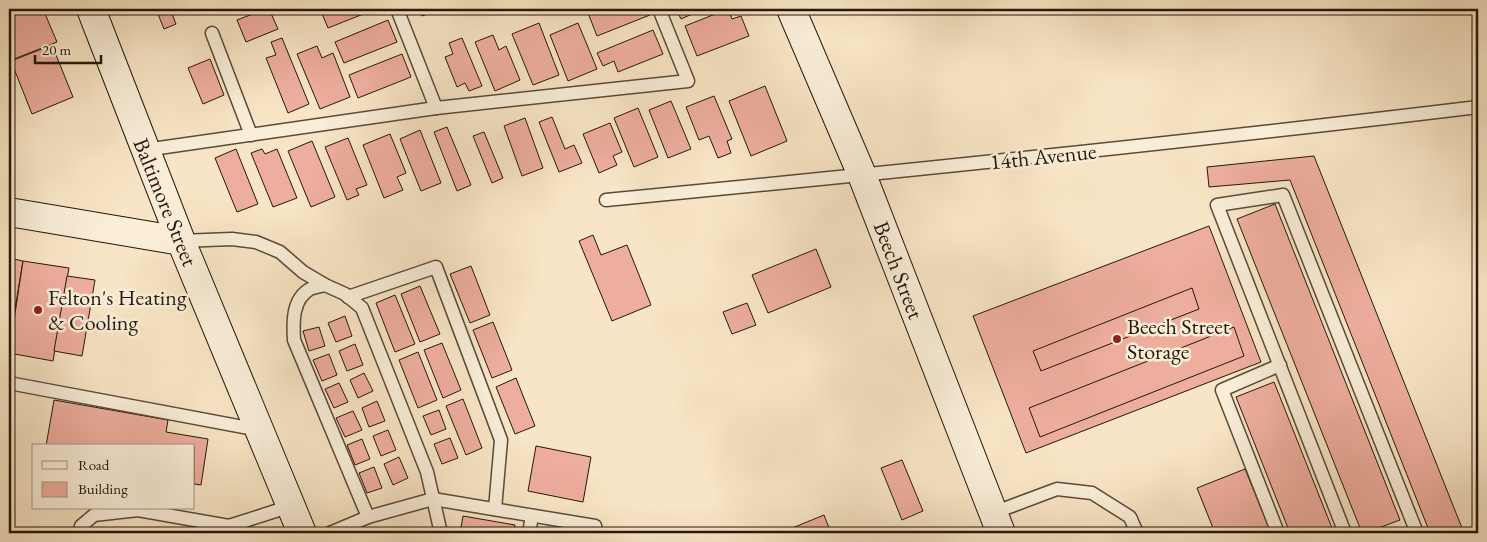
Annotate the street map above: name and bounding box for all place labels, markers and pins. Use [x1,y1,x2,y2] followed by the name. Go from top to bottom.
[48,283,187,337] place label: Felton's Heating & Cooling
[32,304,44,316] marker: Felton's Heating & Cooling
[1127,312,1230,366] place label: Beech Street Storage
[1111,333,1123,345] marker: Beech Street Storage

